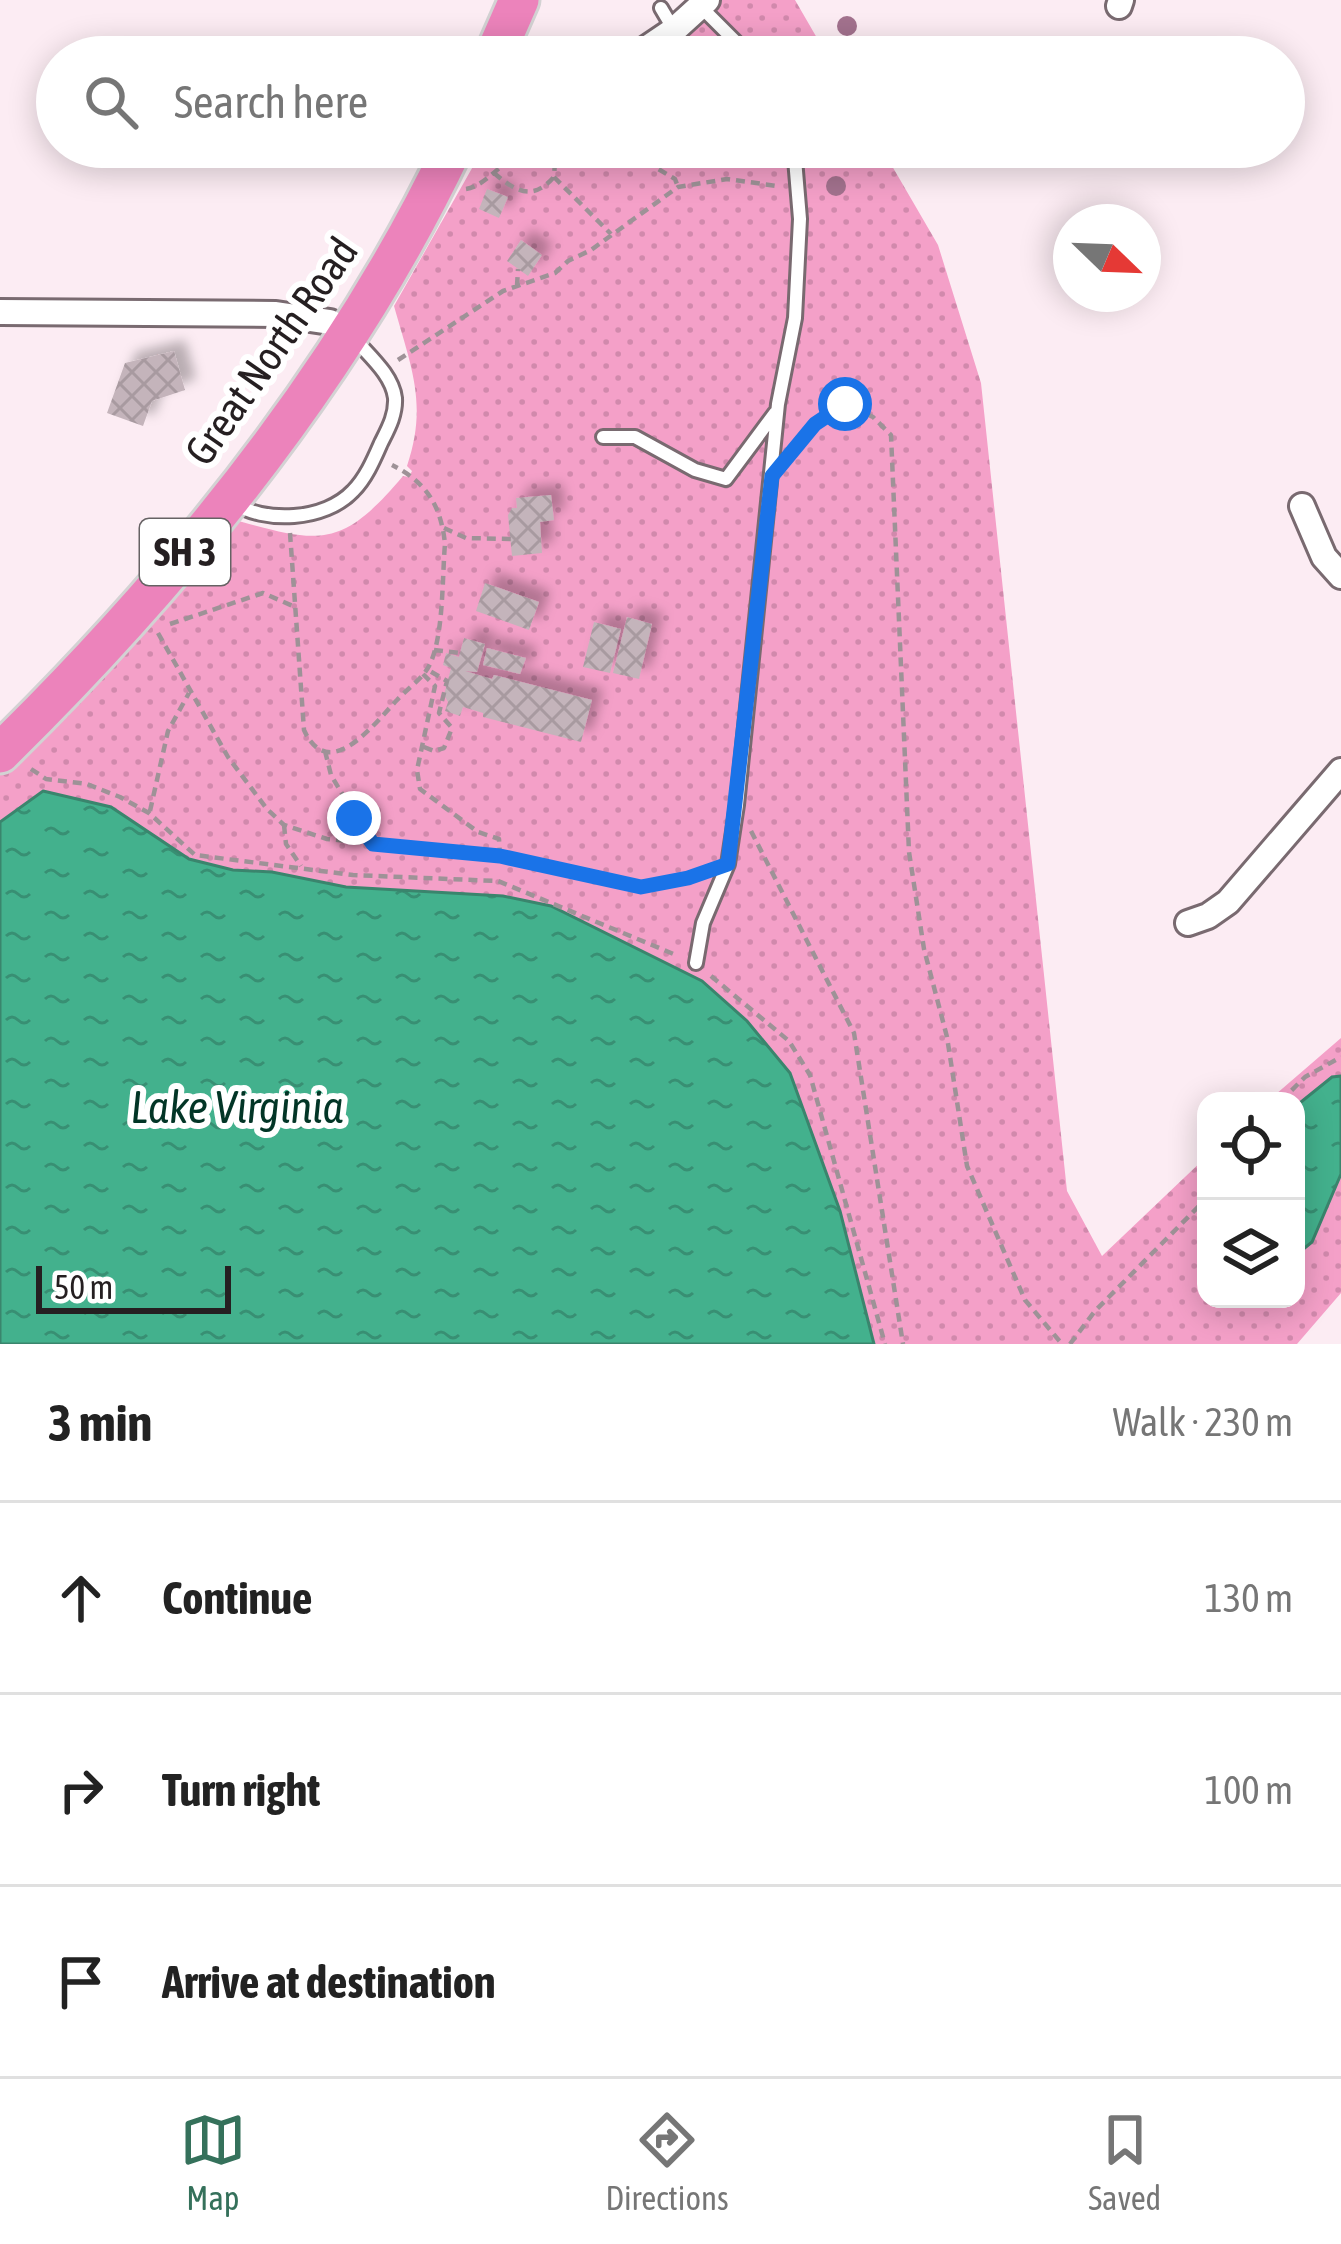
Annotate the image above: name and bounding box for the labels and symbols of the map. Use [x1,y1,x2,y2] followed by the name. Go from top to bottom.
[1053,204,1161,312] north arrow
[175,228,367,474] street label: Great North Road
[818,377,872,431] route start
[140,519,230,585] road number: SH 3
[327,791,381,845] route end
[131,1081,343,1133] water label: Lake Virginia
[36,1260,231,1313] scale bar

